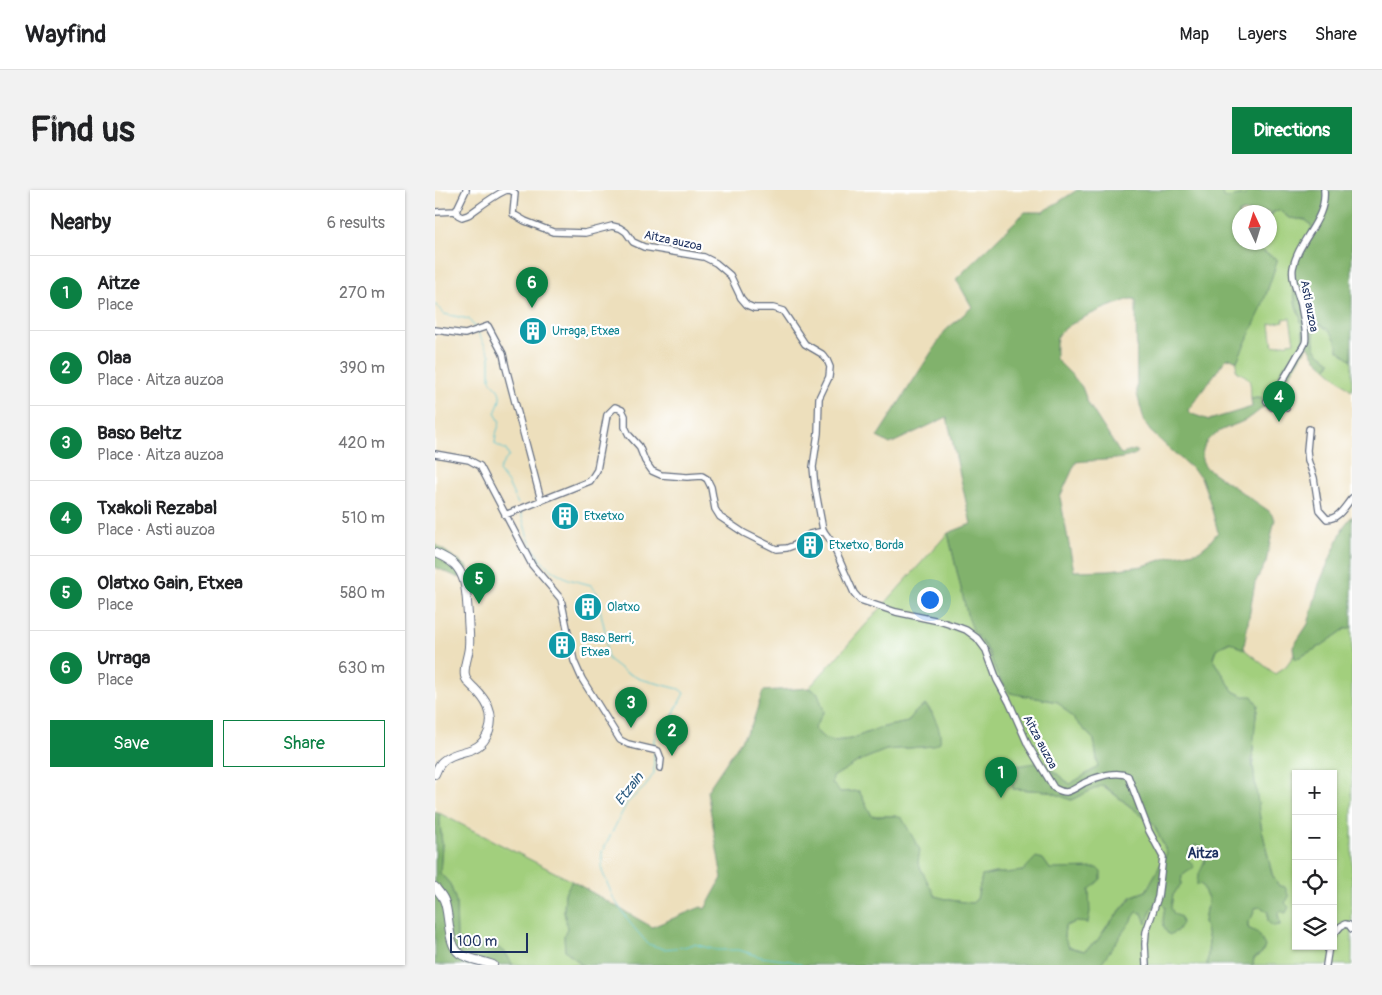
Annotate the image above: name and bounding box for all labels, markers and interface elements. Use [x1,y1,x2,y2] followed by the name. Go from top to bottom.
[25,20,106,49] text: Wayfind
[1180,23,1209,46] text: Map
[1237,23,1287,46] text: Layers
[1315,23,1357,46] text: Share
[1232,107,1352,154] button: Directions
[30,108,135,152] text: Find us
[1232,205,1277,250] north arrow
[50,209,111,236] text: Nearby
[327,213,385,233] text: 6 results
[643,228,704,255] street label: Aitza auzoa
[516,267,548,308] pin: 6
[97,271,140,295] text: Aitze
[1297,279,1321,334] street label: Asti auzoa
[63,283,69,303] text: 1
[339,283,385,303] text: 270 m
[97,295,133,315] text: Place
[518,316,548,346] building icon: Urraga, Etxea
[552,324,620,339] place label: Urraga, Etxea
[97,346,131,370] text: Olaa
[62,358,70,378] text: 2
[339,358,385,378] text: 390 m
[97,370,224,390] text: Place · Aitza auzoa
[1263,381,1295,422] pin: 4
[97,421,182,445] text: Baso Beltz
[62,433,70,453] text: 3
[338,433,385,453] text: 420 m
[97,445,224,465] text: Place · Aitza auzoa
[97,496,217,520] text: Txakoli Rezabal
[550,501,580,531] building icon: Etxetxo
[61,508,71,528] text: 4
[341,508,385,528] text: 510 m
[584,509,625,524] place label: Etxetxo
[97,520,215,540] text: Place · Asti auzoa
[795,530,825,560] building icon: Etxetxo, Borda
[829,538,904,553] place label: Etxetxo, Borda
[463,563,495,604] pin: 5
[97,571,243,595] text: Olatxo Gain, Etxea
[62,583,70,603] text: 5
[340,583,385,603] text: 580 m
[917,587,943,613] your location
[573,592,603,622] building icon: Olatxo
[97,595,133,615] text: Place
[607,600,641,615] place label: Olatxo
[547,630,577,660] building icon: Baso Berri, Etxea
[581,631,634,660] place label: Baso Berri, Etxea
[97,646,150,670] text: Urraga
[61,658,71,678] text: 6
[338,658,385,678] text: 630 m
[97,670,133,690] text: Place
[615,687,647,728] pin: 3
[1020,712,1061,772] street label: Aitza auzoa
[656,715,688,756] pin: 2
[50,720,213,767] button: Save
[223,720,385,767] button: Share
[985,757,1017,798] pin: 1
[611,768,648,809] water label: Etzain
[1292,770,1337,950] map controls
[1292,770,1337,815] button: +
[1292,815,1337,860] button: −
[1187,845,1219,862] district label: Aitza
[1292,860,1337,905] button: locate
[1292,905,1337,950] button: layers
[450,930,527,953] scale bar
[457,933,497,950] text: 100 m

